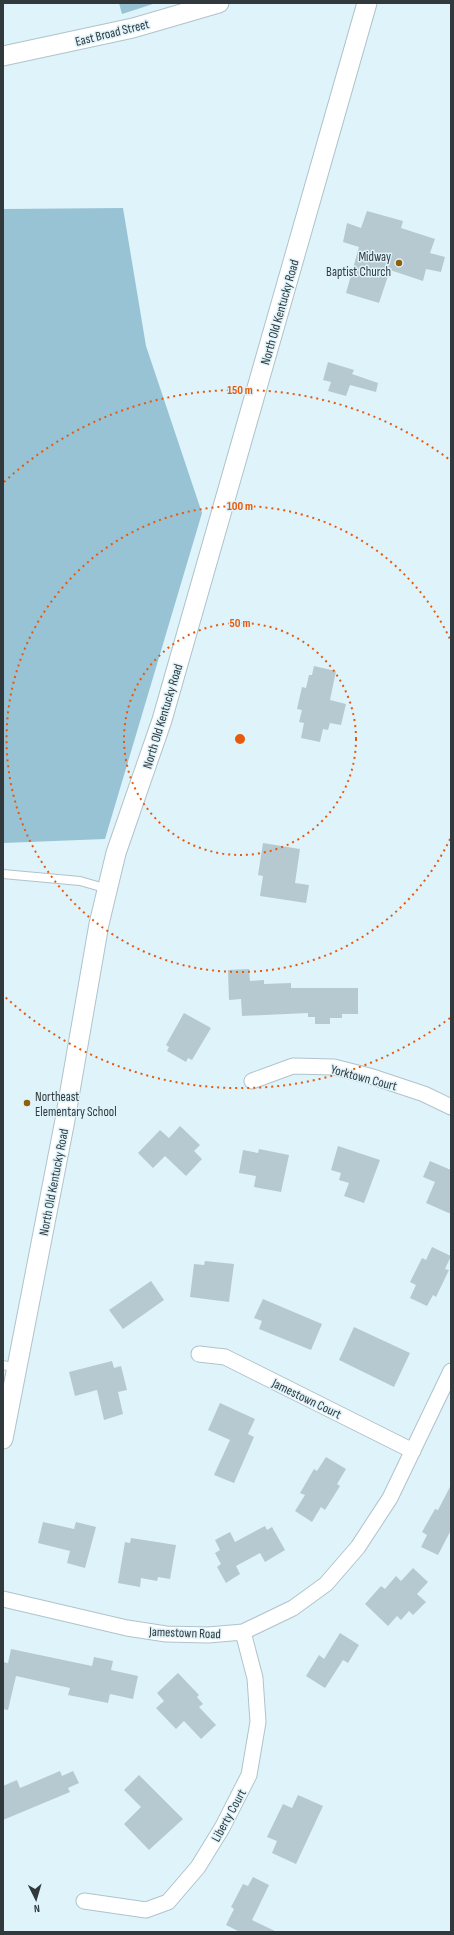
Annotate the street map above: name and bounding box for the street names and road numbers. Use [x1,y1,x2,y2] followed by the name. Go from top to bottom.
[74,16,151,50] street label: East Broad Street
[257,258,303,367] street label: North Old Kentucky Road
[139,662,186,771] street label: North Old Kentucky Road
[329,1061,399,1094] street label: Yorktown Court
[36,1127,72,1237] street label: North Old Kentucky Road
[268,1375,344,1423] street label: Jamestown Court
[148,1624,221,1642] street label: Jamestown Road
[208,1786,250,1845] street label: Liberty Court

